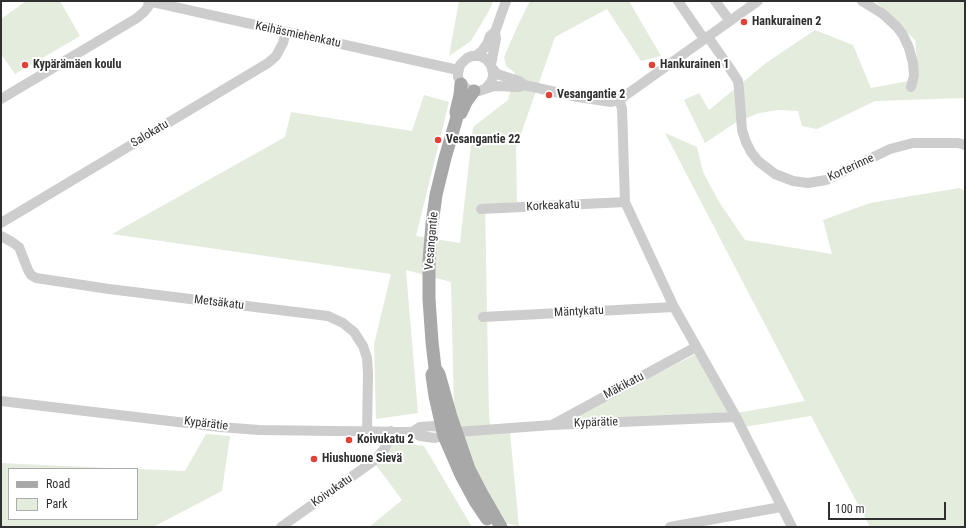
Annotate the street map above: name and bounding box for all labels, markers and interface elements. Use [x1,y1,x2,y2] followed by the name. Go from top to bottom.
[752,15,821,29] place label: Hankurainen 2
[739,17,749,27] marker: Hankurainen 2
[254,19,342,51] street label: Keihäsmiehenkatu
[33,58,121,72] place label: Kypärämäen koulu
[660,58,729,72] place label: Hankurainen 1
[20,60,30,70] marker: Kypärämäen koulu
[647,60,657,70] marker: Hankurainen 1
[557,88,625,102] place label: Vesangantie 2
[544,90,554,100] marker: Vesangantie 2
[129,117,171,151] street label: Salokatu
[446,133,520,147] place label: Vesangantie 22
[433,135,443,145] marker: Vesangantie 22
[826,151,876,185] street label: Korterinne
[526,197,580,215] street label: Korkeakatu
[422,211,442,271] street label: Vesangantie
[193,293,245,313] street label: Metsäkatu
[554,304,604,320] street label: Mäntykatu
[601,369,647,403] street label: Mäkikatu
[183,414,229,434] street label: Kypärätie
[574,415,618,431] street label: Kypärätie
[357,433,414,447] place label: Koivukatu 2
[344,435,354,445] marker: Koivukatu 2
[322,452,402,466] place label: Hiushuone Sievä
[309,454,319,464] marker: Hiushuone Sievä
[8,468,138,520] legend
[309,472,355,510] street label: Koivukatu
[46,477,70,491] text: Road
[830,494,948,520] scale bar
[46,497,67,511] text: Park
[835,502,865,516] text: 100 m

